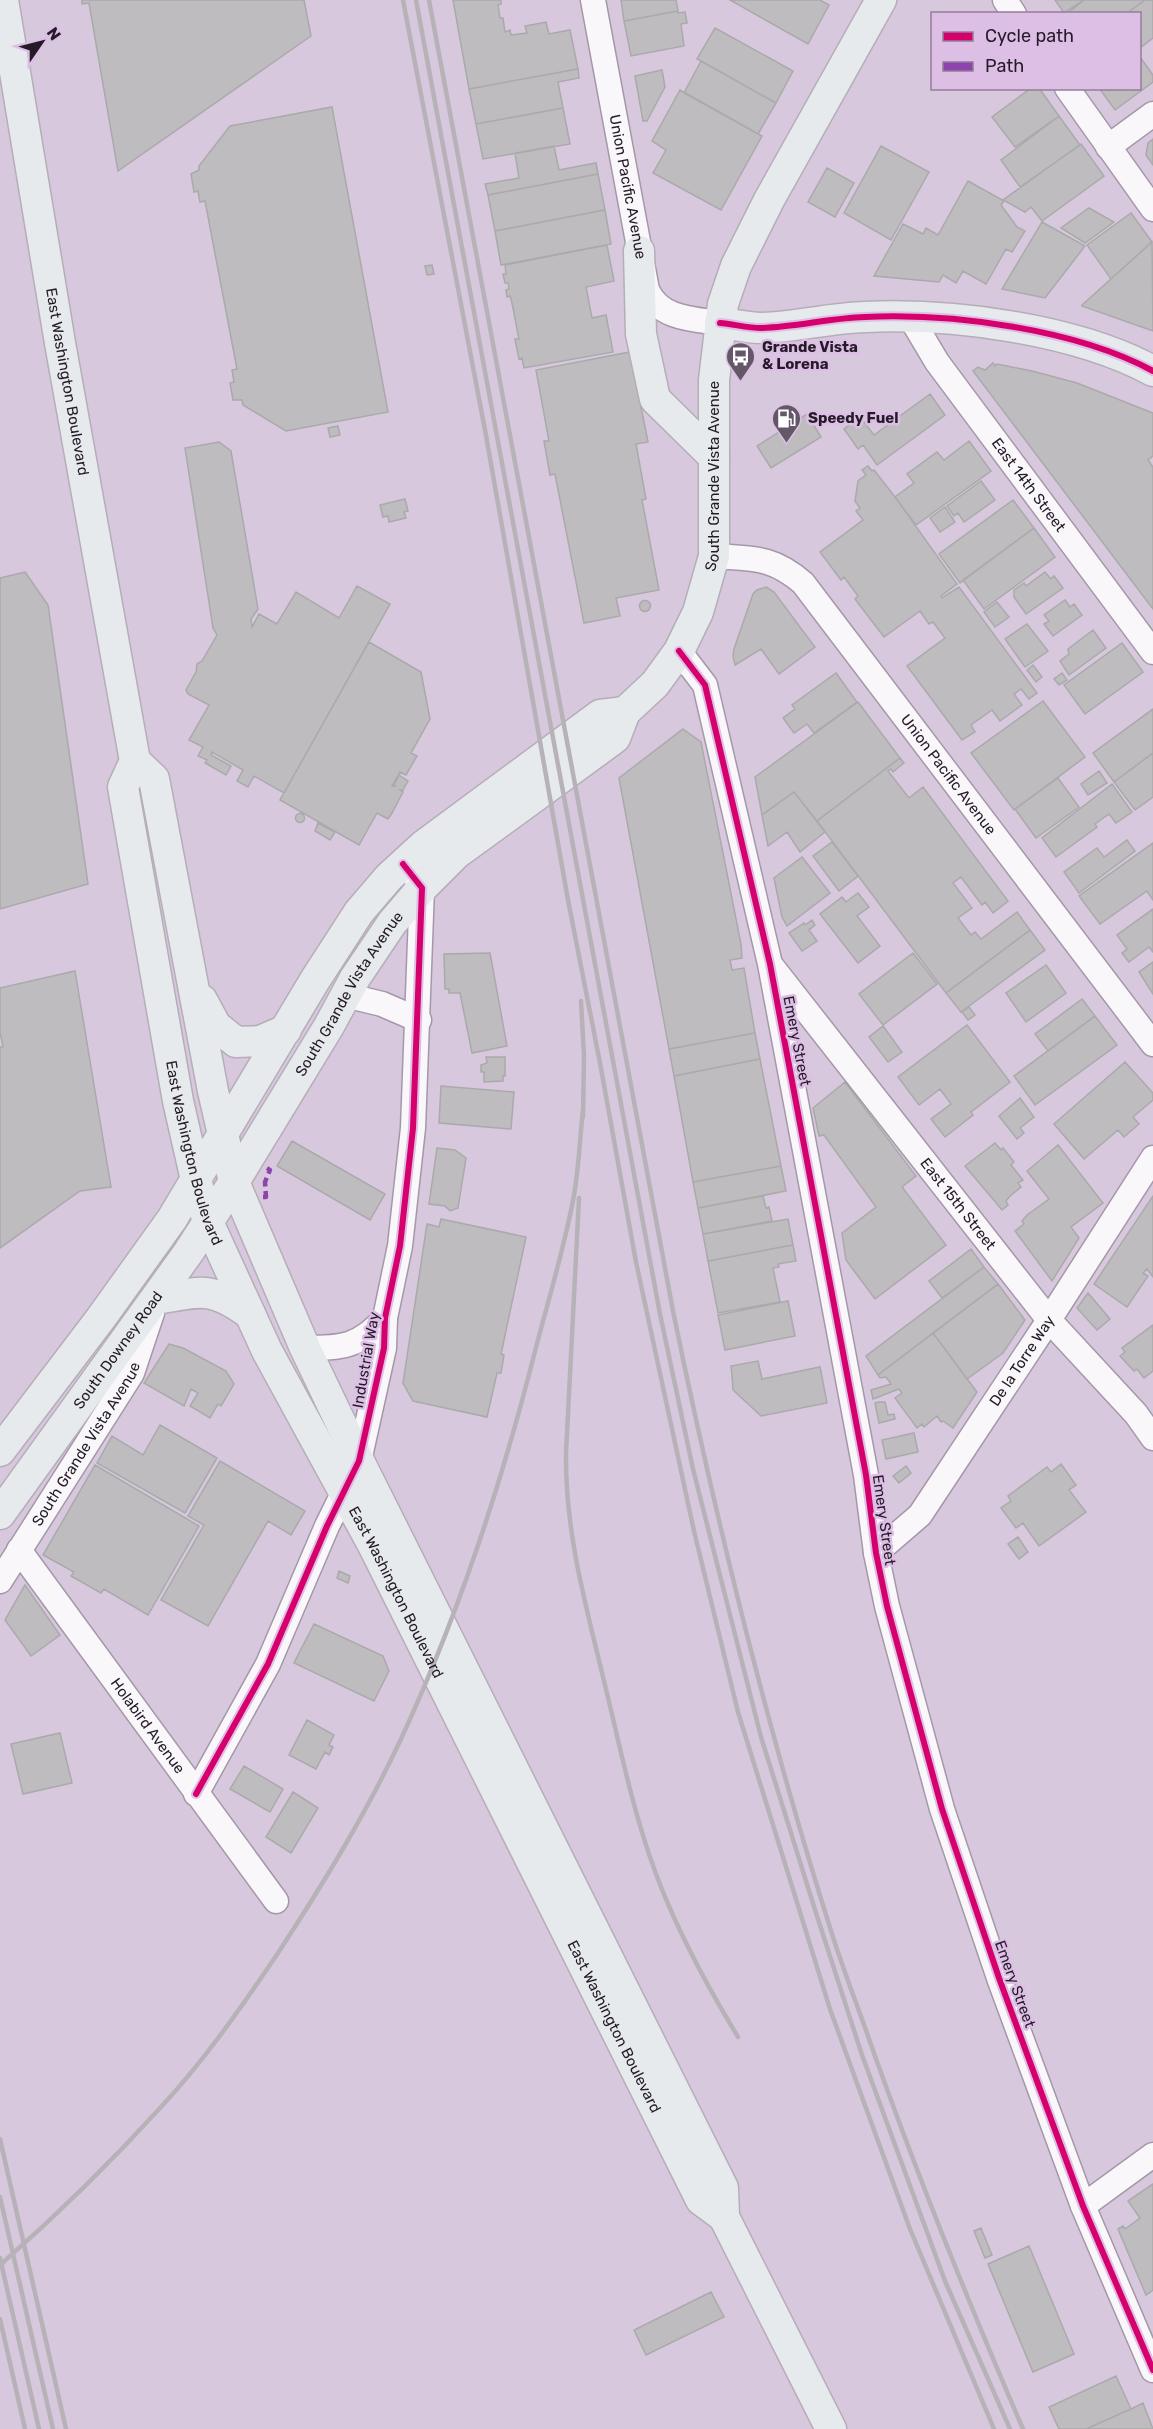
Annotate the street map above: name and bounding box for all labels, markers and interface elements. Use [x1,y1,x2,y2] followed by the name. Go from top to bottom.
[12,12,72,72] north arrow
[931,12,1141,90] legend
[43,24,65,44] text: N
[985,25,1074,47] text: Cycle path
[985,55,1024,77] text: Path
[606,113,650,261] street label: Union Pacific Avenue
[42,286,93,477] street label: East Washington Boulevard
[762,338,858,373] place label: Grande Vista & Lorena
[725,340,757,382] bus stop icon: Grande Vista & Lorena
[701,381,723,573] street label: South Grande Vista Avenue
[771,402,803,444] fuel station icon: Speedy Fuel
[808,409,898,427] place label: Speedy Fuel
[988,434,1069,536] street label: East 14th Street
[897,711,1000,838] street label: Union Pacific Avenue
[292,908,407,1080] street label: South Grande Vista Avenue
[779,994,815,1088] street label: Emery Street
[162,1059,226,1248] street label: East Washington Boulevard
[916,1154,1000,1254] street label: East 15th Street
[70,1288,167,1412] street label: South Downey Road
[349,1310,383,1410] street label: Industrial Way
[986,1312,1058,1409] street label: De la Torre Way
[28,1360,144,1529] street label: South Grande Vista Avenue
[869,1473,899,1567] street label: Emery Street
[345,1503,447,1681] street label: East Washington Boulevard
[107,1675,189,1777] street label: Holabird Avenue
[563,1937,665,2116] street label: East Washington Boulevard
[991,1938,1039,2030] street label: Emery Street

